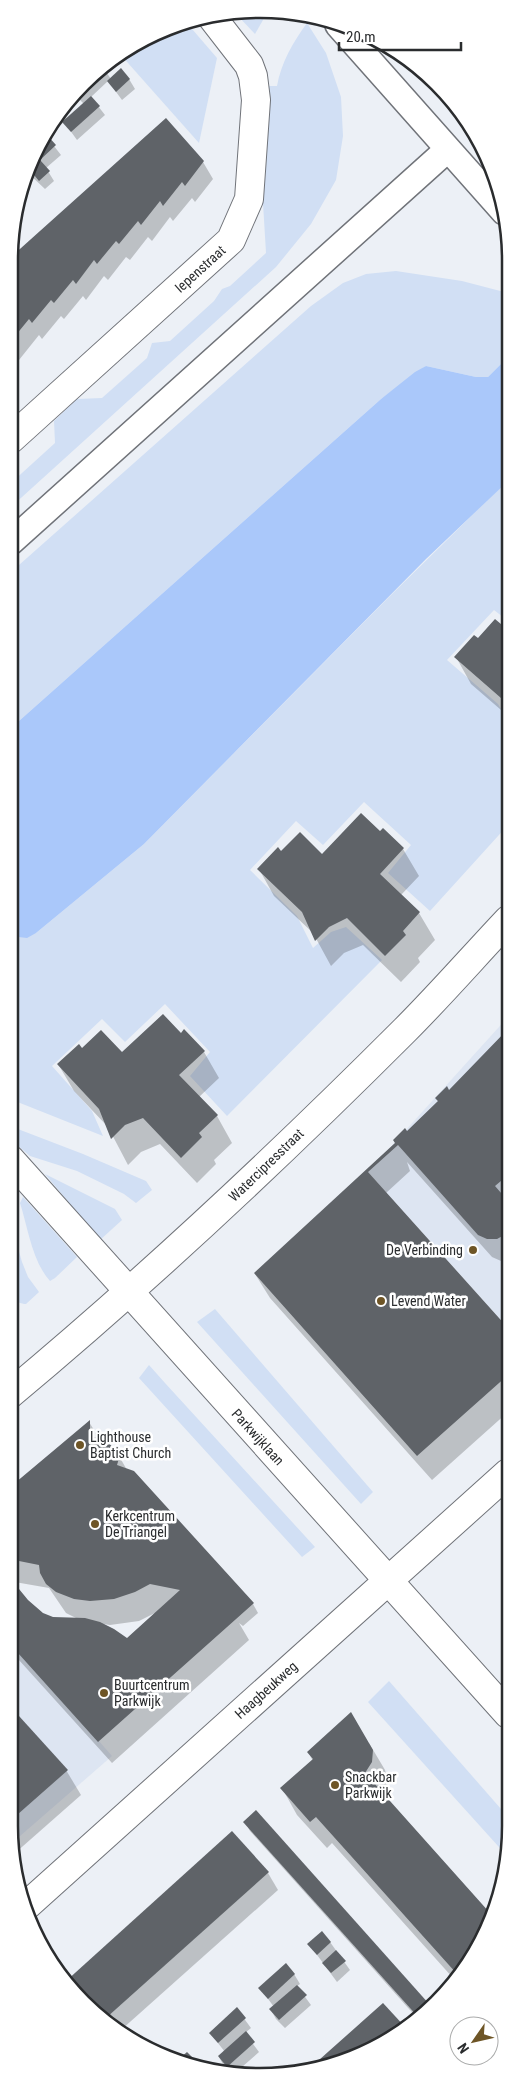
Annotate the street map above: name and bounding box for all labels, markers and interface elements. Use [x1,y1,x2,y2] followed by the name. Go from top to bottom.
[339,20,462,52] scale bar
[346,28,376,46] text: 20 m
[171,242,229,296] street label: Iepenstraat
[225,1125,307,1205] street label: Watercipresstraat
[386,1242,463,1258] place label: De Verbinding
[467,1244,479,1256] marker: De Verbinding
[391,1293,466,1309] place label: Levend Water
[375,1295,387,1307] marker: Levend Water
[229,1406,287,1468] street label: Parkwijklaan
[90,1429,171,1461] place label: Lighthouse Baptist Church
[74,1439,86,1451] marker: Lighthouse Baptist Church
[105,1508,175,1540] place label: Kerkcentrum De Triangel
[89,1518,101,1530] marker: Kerkcentrum De Triangel
[232,1658,300,1722] street label: Haagbeukweg
[114,1677,189,1709] place label: Buurtcentrum Parkwijk
[98,1687,110,1699] marker: Buurtcentrum Parkwijk
[345,1769,396,1801] place label: Snackbar Parkwijk
[329,1779,341,1791] marker: Snackbar Parkwijk
[449,2016,499,2066] north arrow
[454,2040,472,2056] text: N

